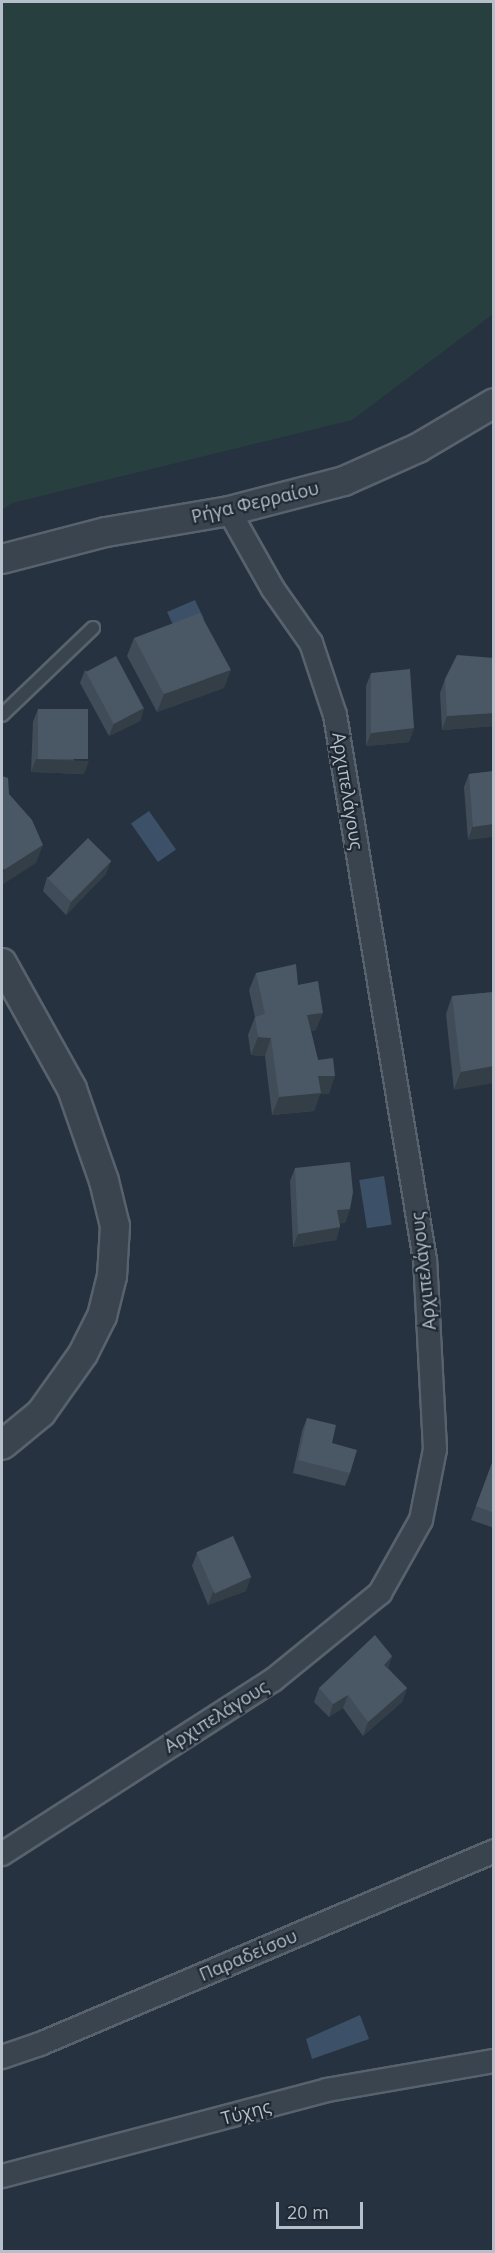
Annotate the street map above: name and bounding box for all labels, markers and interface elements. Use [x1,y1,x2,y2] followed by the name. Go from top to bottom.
[189,477,321,527] street label: Ρήγα Φερραίου
[328,731,368,851] street label: Αρχιπελάγους
[406,1211,440,1331] street label: Αρχιπελάγους
[160,1675,272,1757] street label: Αρχιπελάγους
[196,1925,300,1985] street label: Παραδείσου
[219,2095,273,2129] street label: Τύχης
[279,2190,366,2228] scale bar
[287,2200,329,2224] text: 20 m

